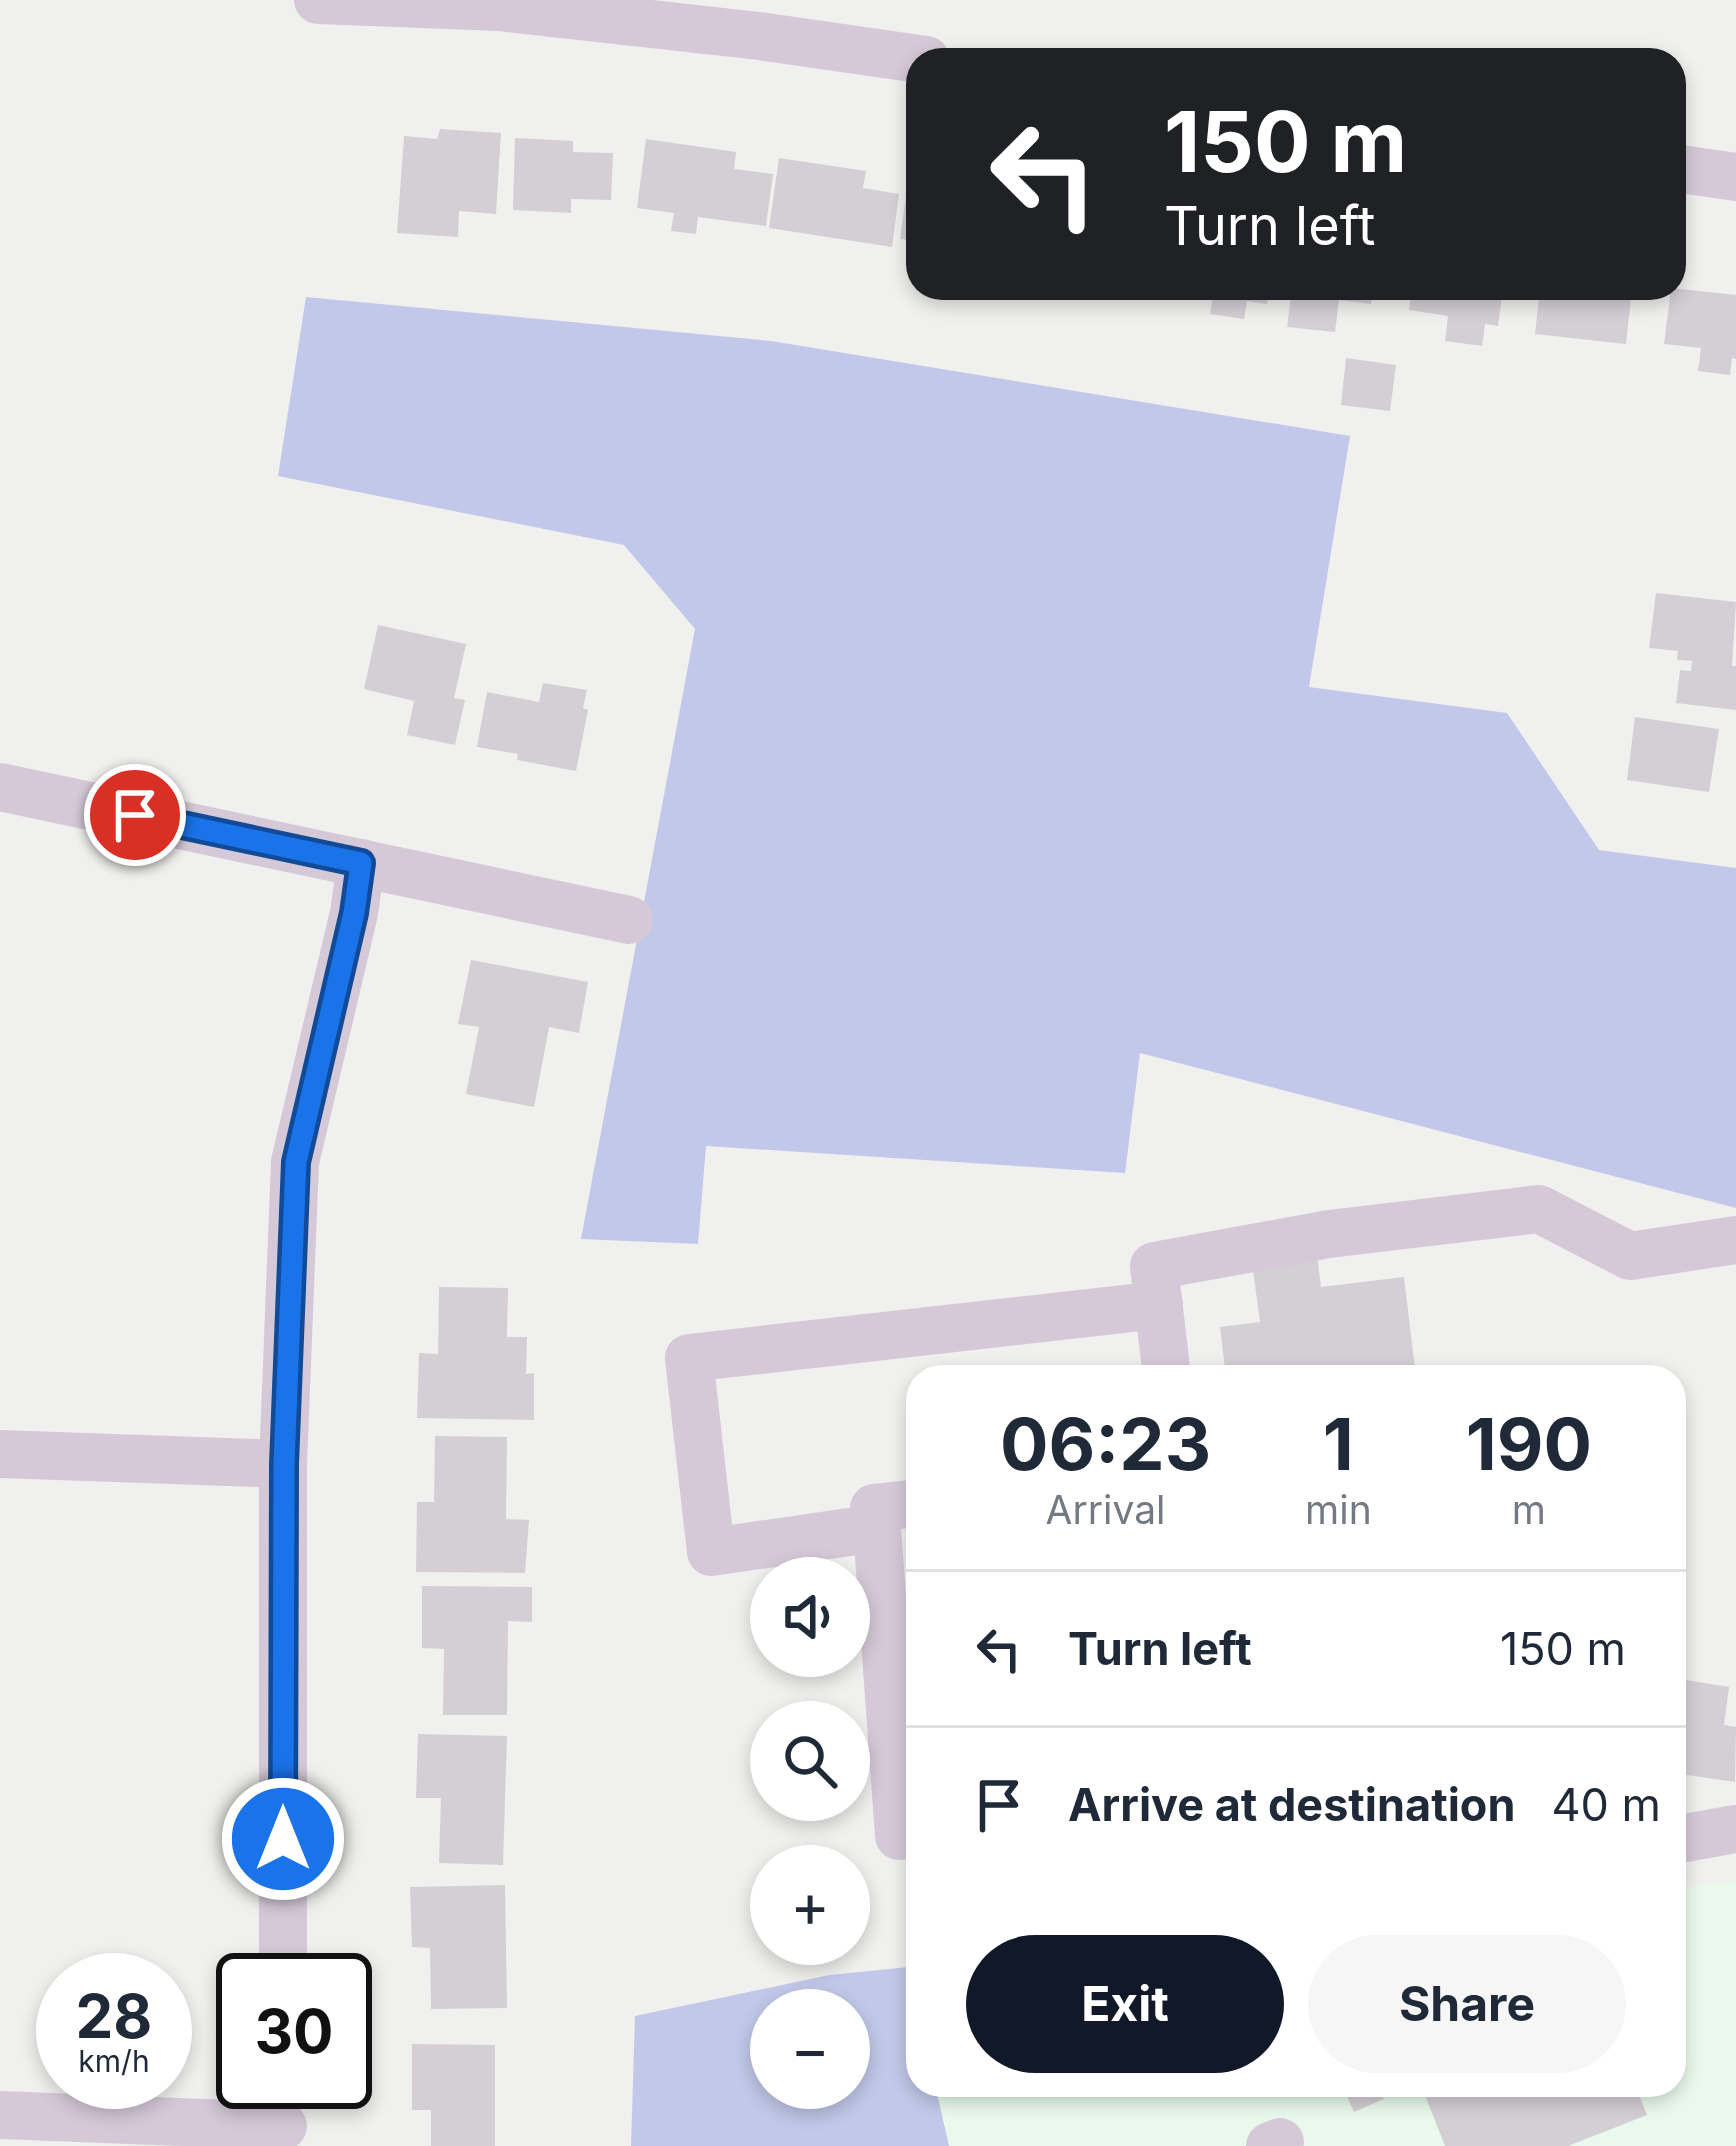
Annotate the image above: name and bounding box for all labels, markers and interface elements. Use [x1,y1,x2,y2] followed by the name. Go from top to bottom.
[1164,91,1407,192] text: 150 m
[966,96,1122,252] icon: left
[1164,193,1375,258] text: Turn left
[84,764,186,866] pin
[102,782,168,848] icon: arrive
[1000,1400,1211,1487] text: 06:23
[1323,1400,1354,1487] text: 1
[1466,1400,1592,1487] text: 190
[1046,1486,1166,1533] text: Arrival
[1305,1486,1372,1533] text: min
[1512,1486,1546,1533] text: m
[750,1557,870,2109] map controls
[750,1557,870,1677] button: sound
[966,1616,1032,1682] icon: left
[1068,1621,1252,1676] text: Turn left
[1500,1621,1626,1676] text: 150 m
[750,1701,870,1821] button: search
[966,1772,1032,1838] icon: arrive
[220,1776,346,1902] position arrow
[1068,1777,1515,1832] text: Arrive at destination
[1551,1777,1661,1832] text: 40 m
[750,1845,870,1965] button: +
[966,1935,1284,2073] button: Exit
[1308,1935,1626,2073] button: Share
[216,1953,372,2109] speed limit sign: 30
[76,1980,152,2052] text: 28
[750,1989,870,2109] button: −
[78,2043,150,2079] text: km/h

